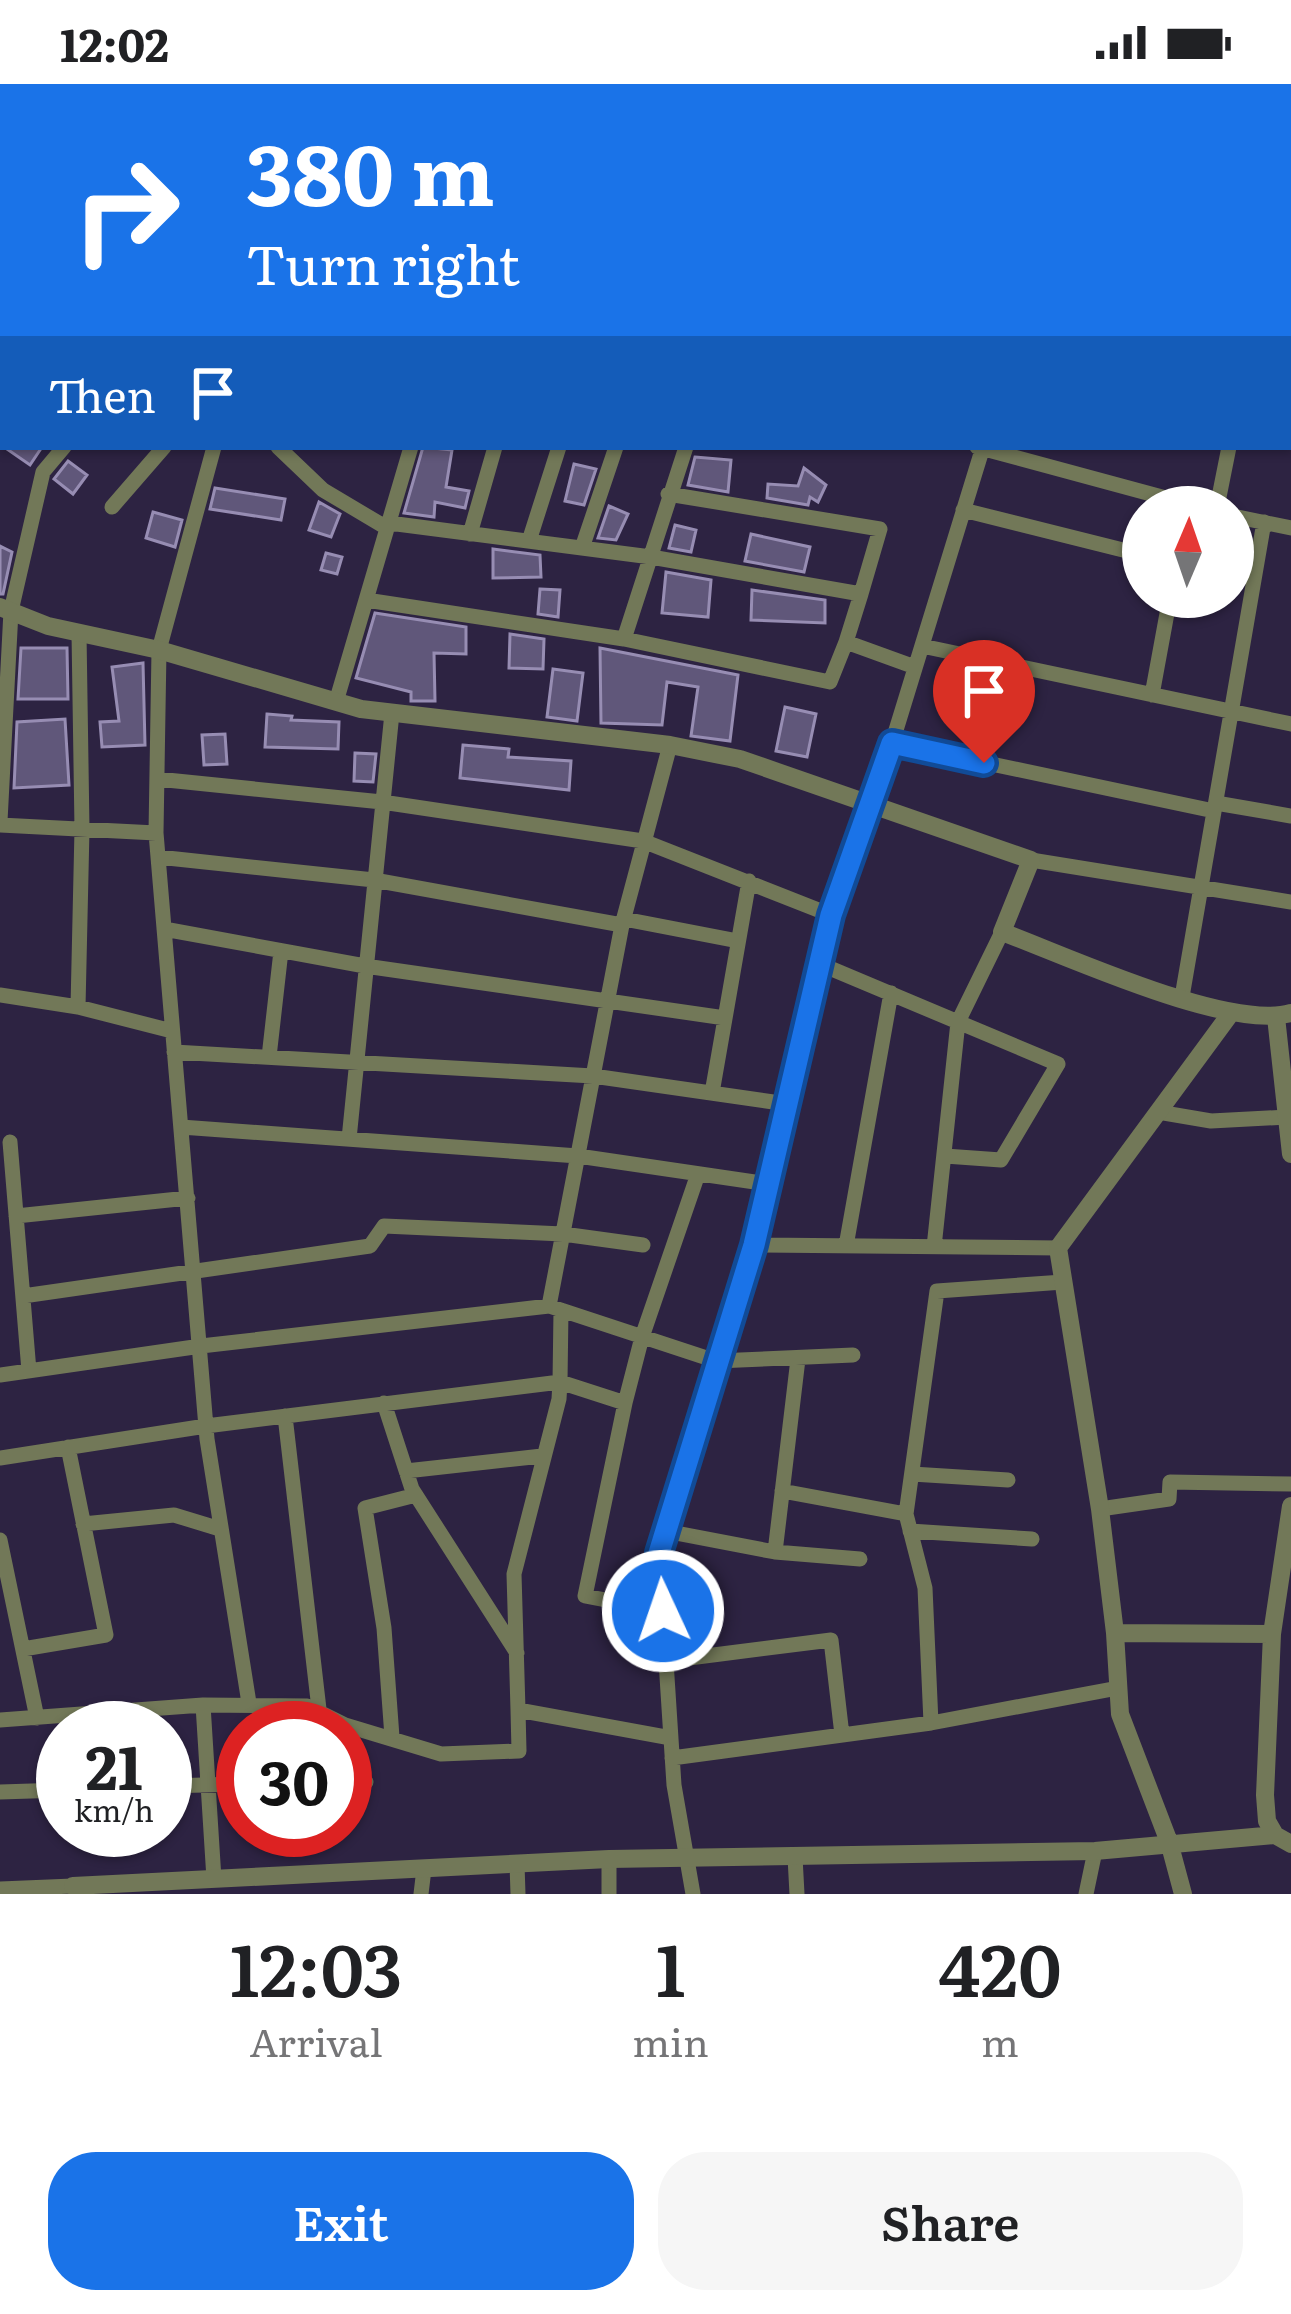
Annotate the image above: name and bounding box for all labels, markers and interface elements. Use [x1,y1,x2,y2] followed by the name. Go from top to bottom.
[60,9,169,76] text: 12:02
[246,107,495,232] text: 380 m
[48,132,204,288] icon: right
[246,221,520,302] text: Turn right
[48,360,156,427] text: Then
[180,360,246,426] icon: arrive
[1122,486,1254,618] north arrow
[1122,486,1254,618] map controls
[933,640,1035,763] pin
[951,658,1017,724] icon: arrive
[600,1548,726,1674] position arrow
[216,1701,372,1857] speed limit sign: 30
[85,1719,143,1808] text: 21
[74,1787,154,1831] text: km/h
[230,1912,403,2019] text: 12:03
[656,1912,685,2019] text: 1
[938,1912,1061,2019] text: 420
[249,2011,383,2069] text: Arrival
[632,2011,709,2069] text: min
[981,2011,1019,2069] text: m
[48,2152,634,2290] button: Exit
[658,2152,1243,2290] button: Share

